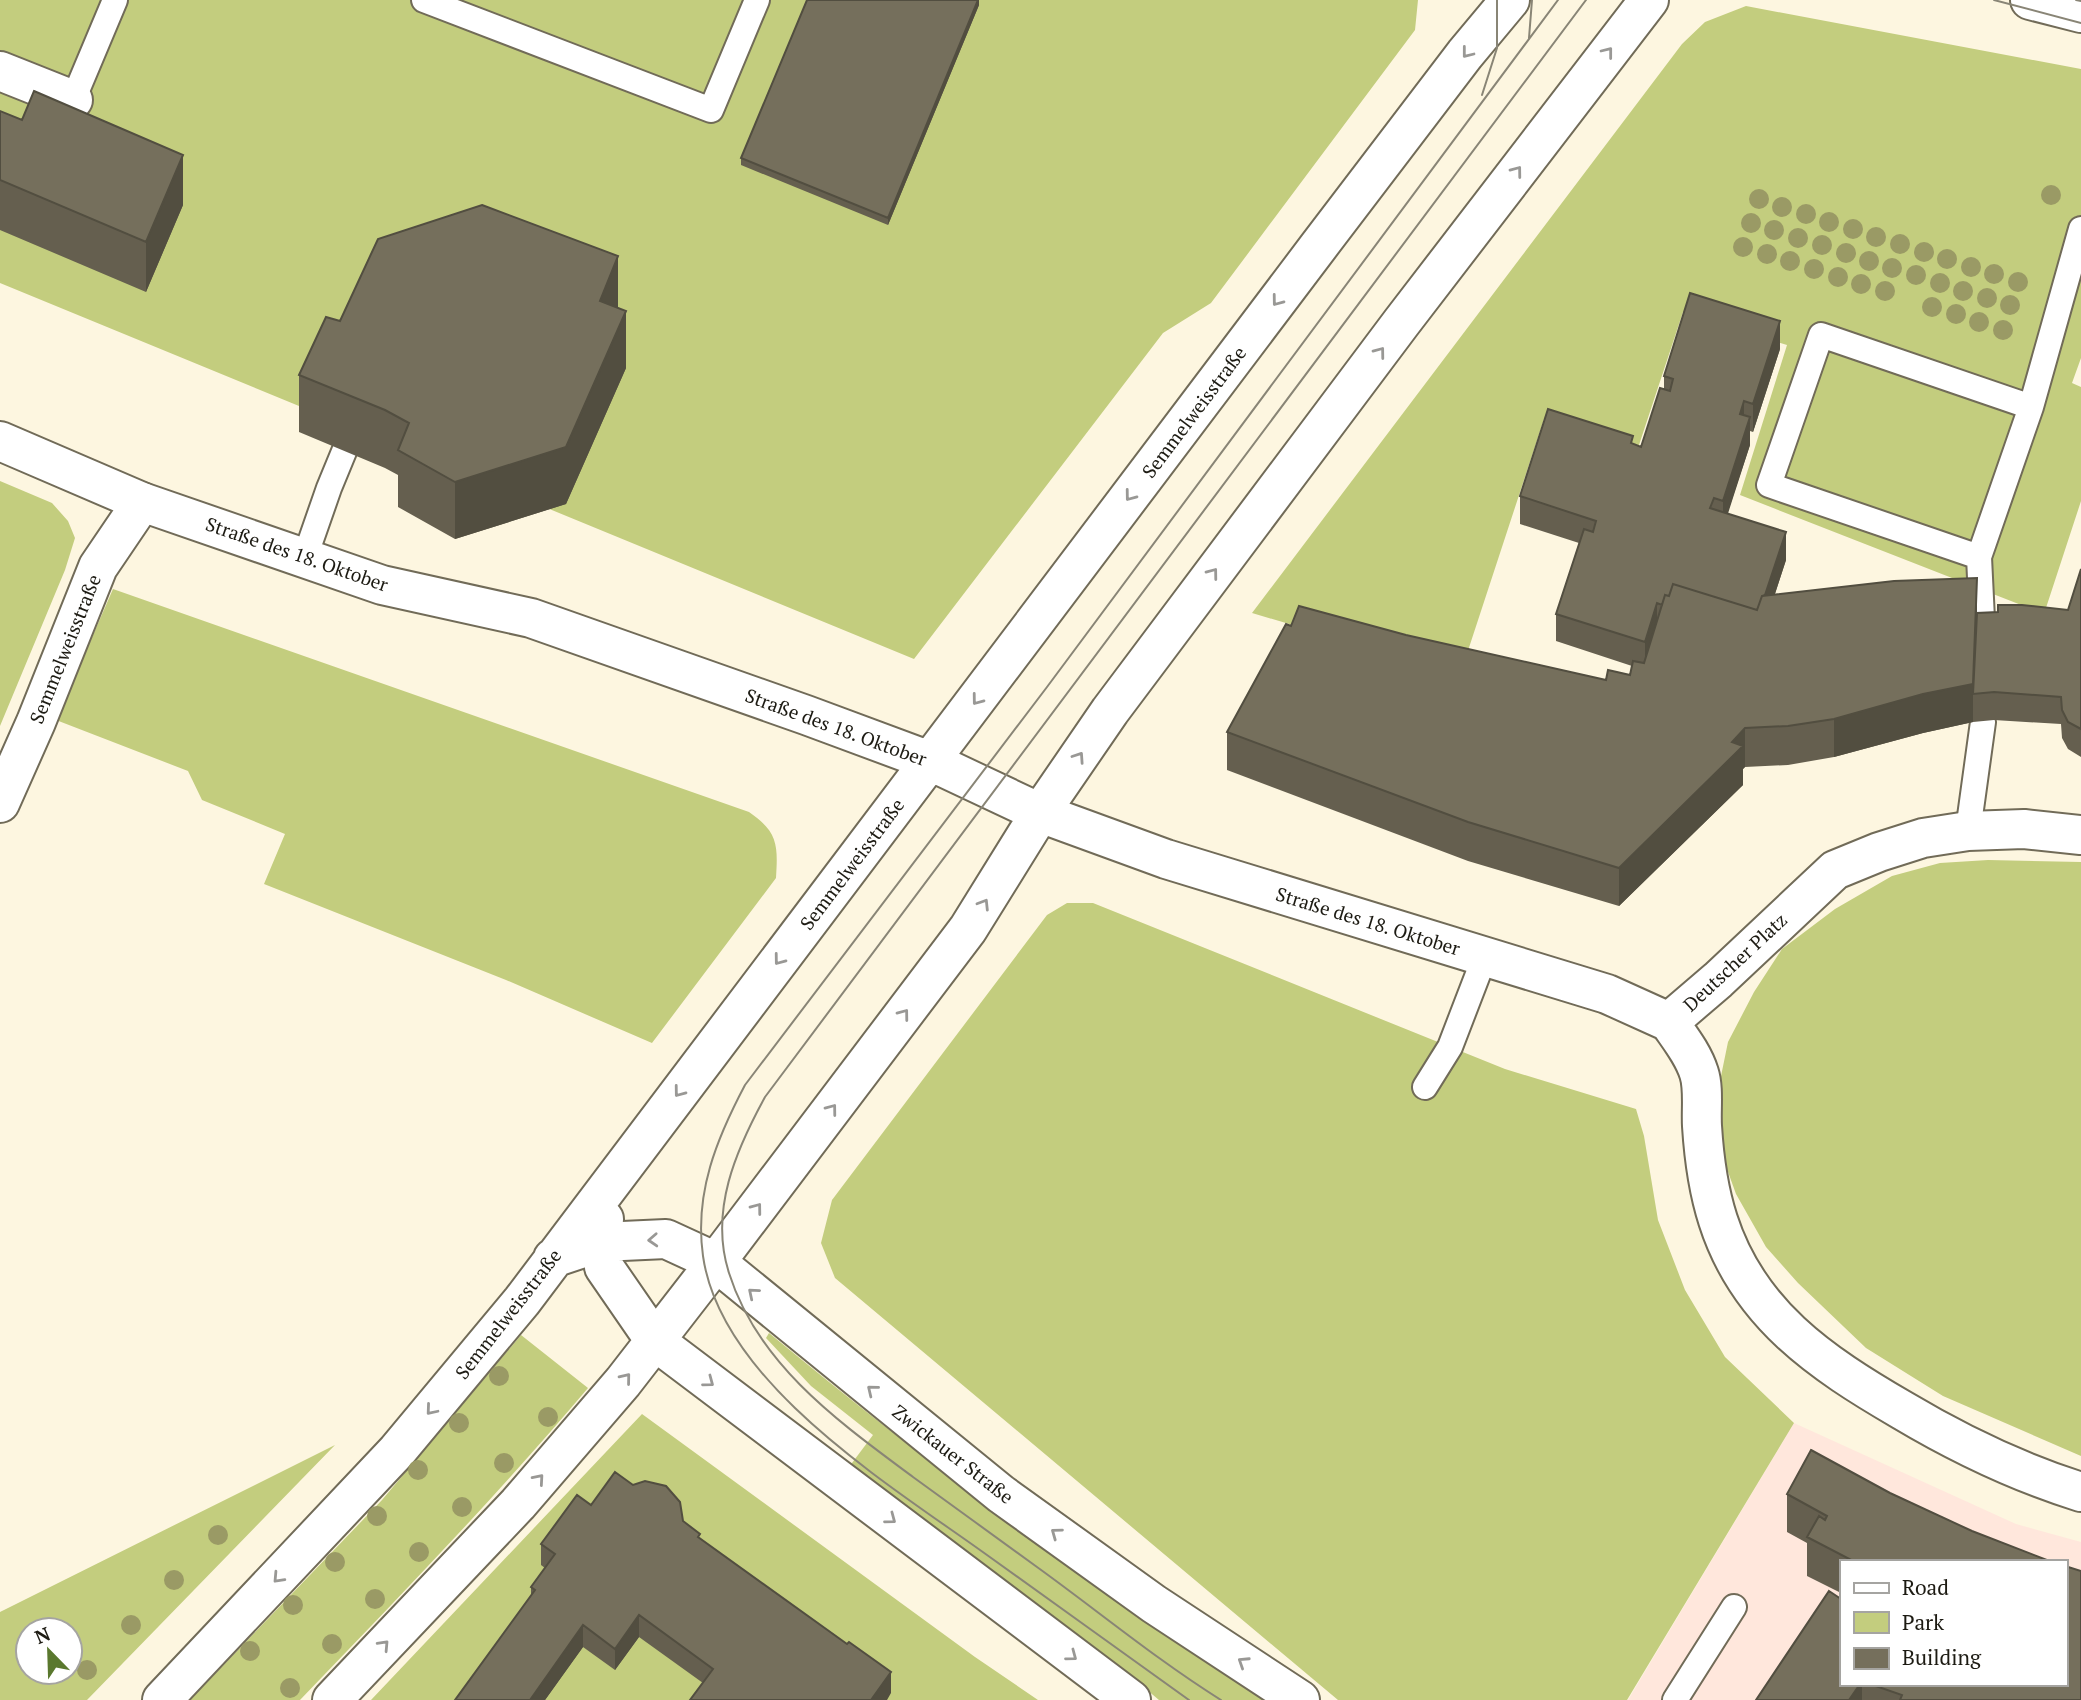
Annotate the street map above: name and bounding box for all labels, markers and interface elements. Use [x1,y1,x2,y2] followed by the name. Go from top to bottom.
[1462,45,1475,57] one-way arrow
[1599,47,1612,59] one-way arrow
[1509,166,1521,179] one-way arrow
[1273,294,1285,306] one-way arrow
[1136,341,1251,483] street label: Semmelweisstraße
[1371,348,1384,360] one-way arrow
[1126,488,1139,501] one-way arrow
[203,511,392,597] street label: Straße des 18. Oktober
[1205,569,1218,581] one-way arrow
[23,571,106,727] street label: Semmelweisstraße
[742,682,931,771] street label: Straße des 18. Oktober
[972,692,985,705] one-way arrow
[1071,752,1083,765] one-way arrow
[794,793,909,935] street label: Semmelweisstraße
[1273,881,1464,961] street label: Straße des 18. Oktober
[975,899,988,912] one-way arrow
[1677,907,1792,1016] street label: Deutscher Platz
[775,952,788,964] one-way arrow
[895,1010,908,1022] one-way arrow
[675,1084,687,1096] one-way arrow
[824,1104,836,1117] one-way arrow
[749,1203,762,1216] one-way arrow
[647,1232,658,1247] one-way arrow
[449,1243,566,1384] street label: Semmelweisstraße
[748,1289,761,1301] one-way arrow
[618,1373,630,1386] one-way arrow
[702,1374,714,1387] one-way arrow
[867,1385,879,1398] one-way arrow
[888,1398,1019,1509] street label: Zwickauer Straße
[427,1402,439,1415] one-way arrow
[531,1474,543,1487] one-way arrow
[883,1511,896,1524] one-way arrow
[1051,1529,1064,1541] one-way arrow
[1840,1560,2067,1686] legend
[273,1570,286,1583] one-way arrow
[1902,1573,1949,1601] text: Road
[1902,1608,1944,1636] text: Park
[14,1616,84,1686] north arrow
[31,1620,54,1649] text: N
[376,1640,389,1653] one-way arrow
[1902,1643,1982,1671] text: Building
[1065,1648,1077,1661] one-way arrow
[1238,1658,1251,1671] one-way arrow

